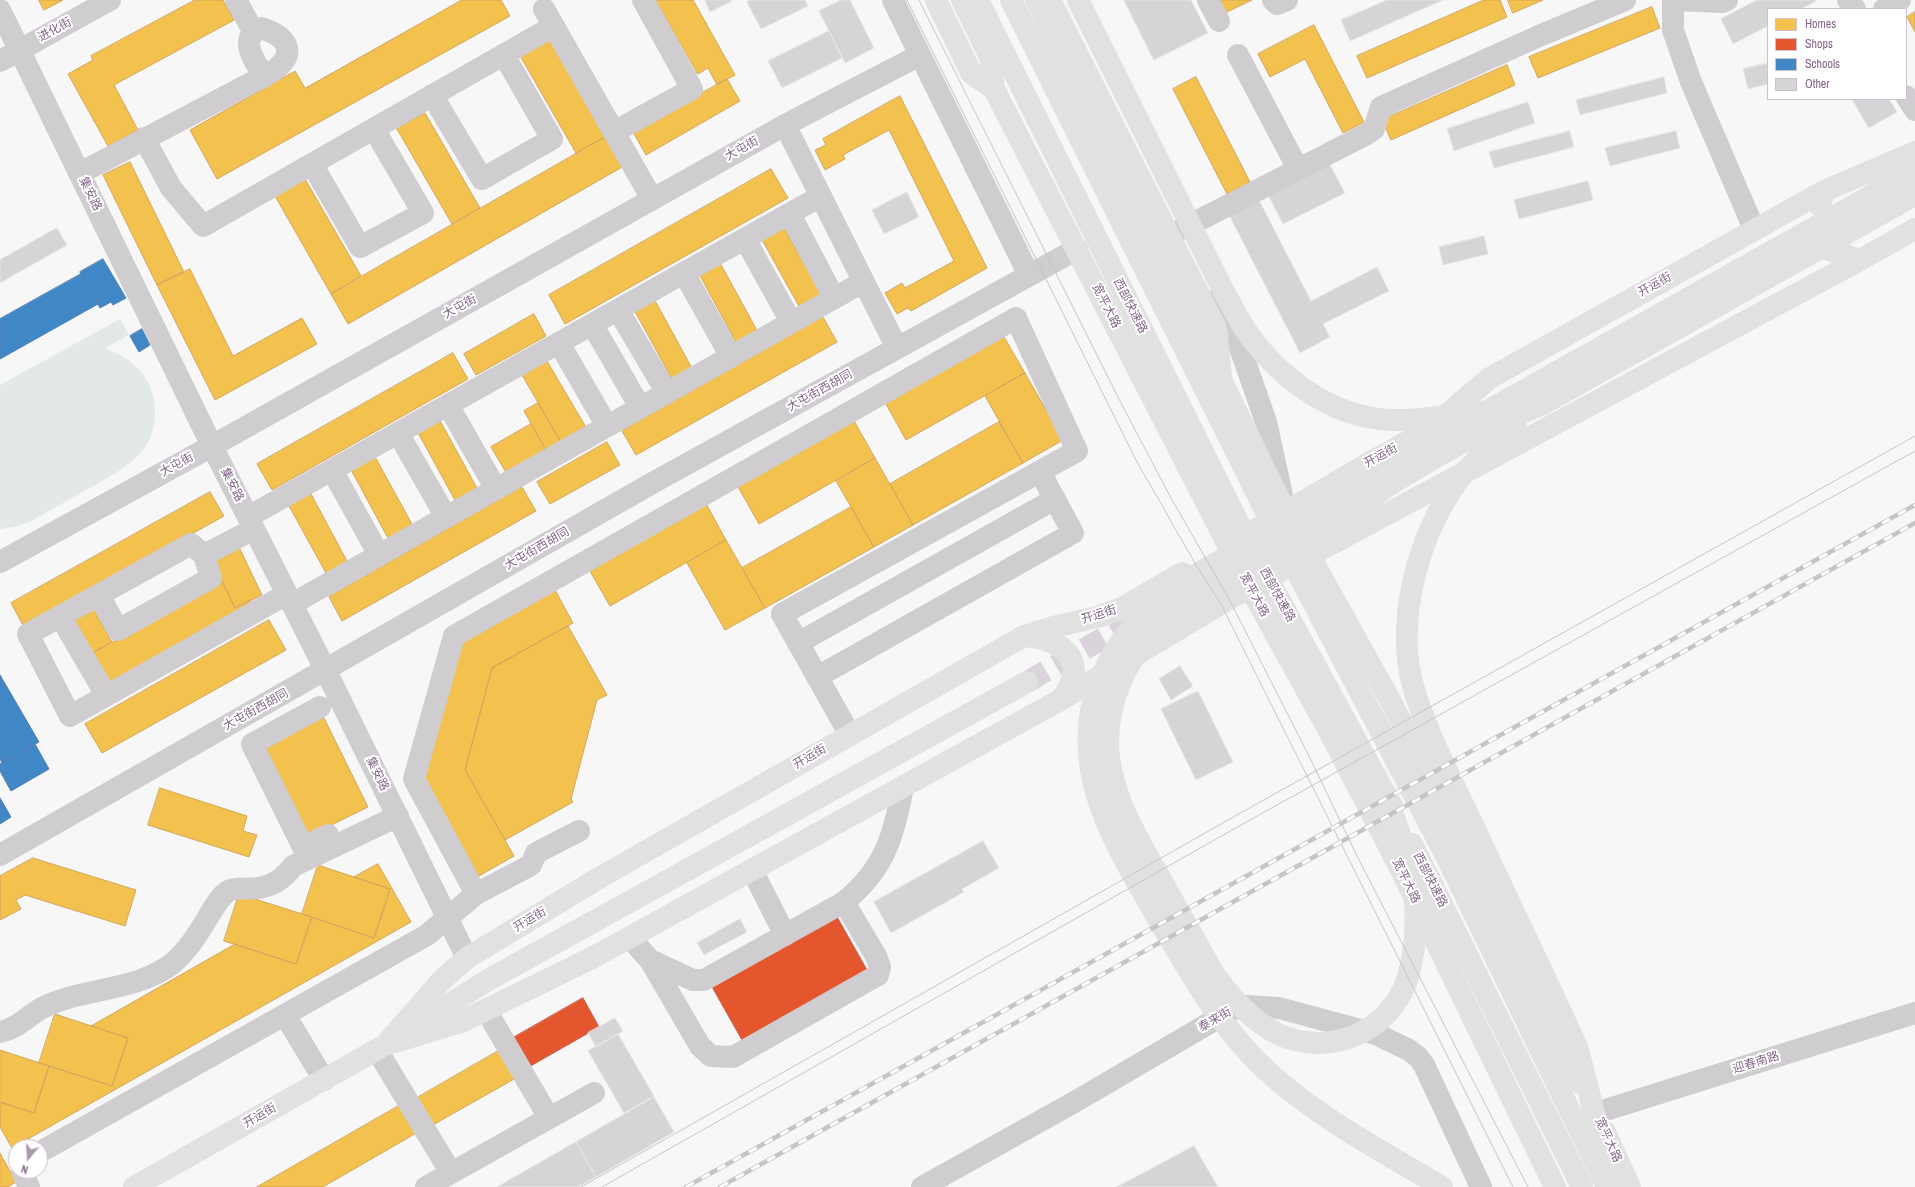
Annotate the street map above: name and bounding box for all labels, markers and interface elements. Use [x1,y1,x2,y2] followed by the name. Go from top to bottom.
[1767,8,1907,100] legend
[36,15,74,45] street label: 进化街
[1805,16,1836,32] text: Homes
[1805,36,1833,52] text: Shops
[1805,56,1840,72] text: Schools
[1805,76,1830,92] text: Other
[723,134,761,164] street label: 大屯街
[76,175,104,213] street label: 集安路
[1636,270,1674,300] street label: 开运街
[1110,276,1150,336] street label: 西部快速路
[1089,281,1123,331] street label: 宽平大路
[441,292,479,322] street label: 大屯街
[785,367,855,415] street label: 大屯街西胡同
[1362,441,1400,471] street label: 开运街
[158,450,196,480] street label: 大屯街
[217,466,247,504] street label: 集安路
[502,525,572,573] street label: 大屯街西胡同
[1256,565,1298,625] street label: 西部快速路
[1236,570,1272,620] street label: 宽平大路
[1080,603,1118,627] street label: 开运街
[221,686,291,734] street label: 大屯街西胡同
[791,742,829,772] street label: 开运街
[363,755,391,793] street label: 集安路
[1410,850,1450,910] street label: 西部快速路
[1389,856,1423,906] street label: 宽平大路
[511,905,549,935] street label: 开运街
[1196,1005,1234,1035] street label: 泰来街
[1731,1049,1781,1077] street label: 迎春南路
[241,1101,279,1131] street label: 开运街
[1592,1115,1624,1165] street label: 宽平大路
[8,1139,48,1179] north arrow
[19,1162,30,1177] text: N

